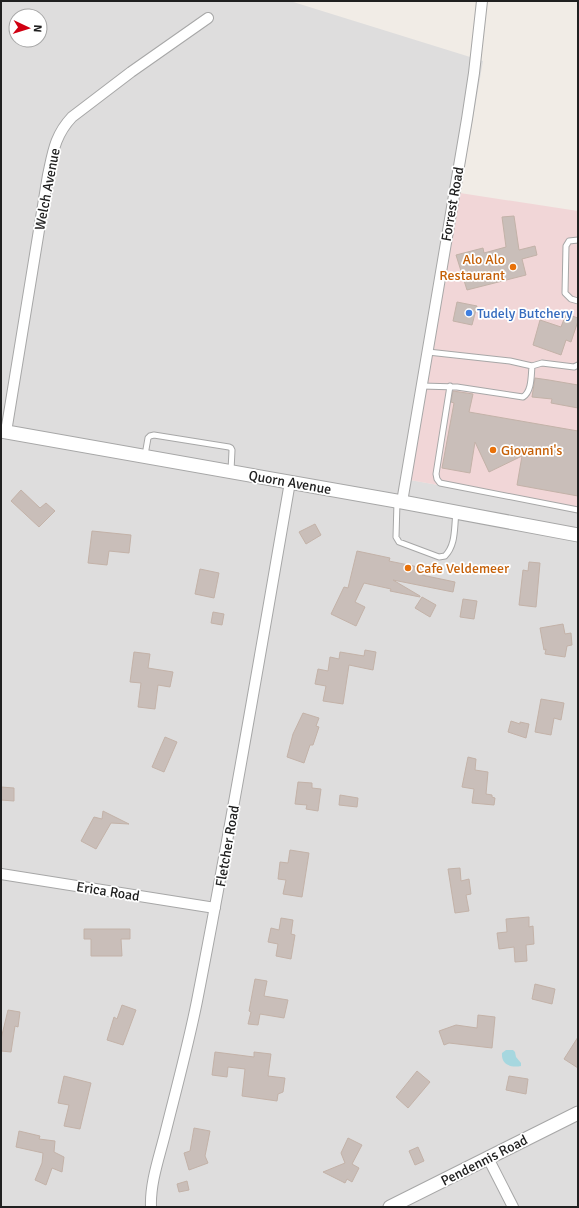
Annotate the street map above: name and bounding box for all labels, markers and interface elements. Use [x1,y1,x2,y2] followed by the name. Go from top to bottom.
[8,8,48,48] north arrow
[31,24,44,33] text: N
[31,147,64,232] street label: Welch Avenue
[438,166,467,243] street label: Forrest Road
[439,251,505,284] place label: Alo Alo Restaurant
[508,262,518,272] marker: Alo Alo Restaurant
[477,305,573,322] place label: Tudely Butchery
[464,308,474,318] marker: Tudely Butchery
[501,442,562,459] place label: Giovanni's
[488,445,498,455] marker: Giovanni's
[247,467,333,498] street label: Quorn Avenue
[416,560,510,577] place label: Cafe Veldemeer
[403,563,413,573] marker: Cafe Veldemeer
[212,804,243,888] street label: Fletcher Road
[75,878,141,905] street label: Erica Road
[438,1131,530,1190] street label: Pendennis Road

